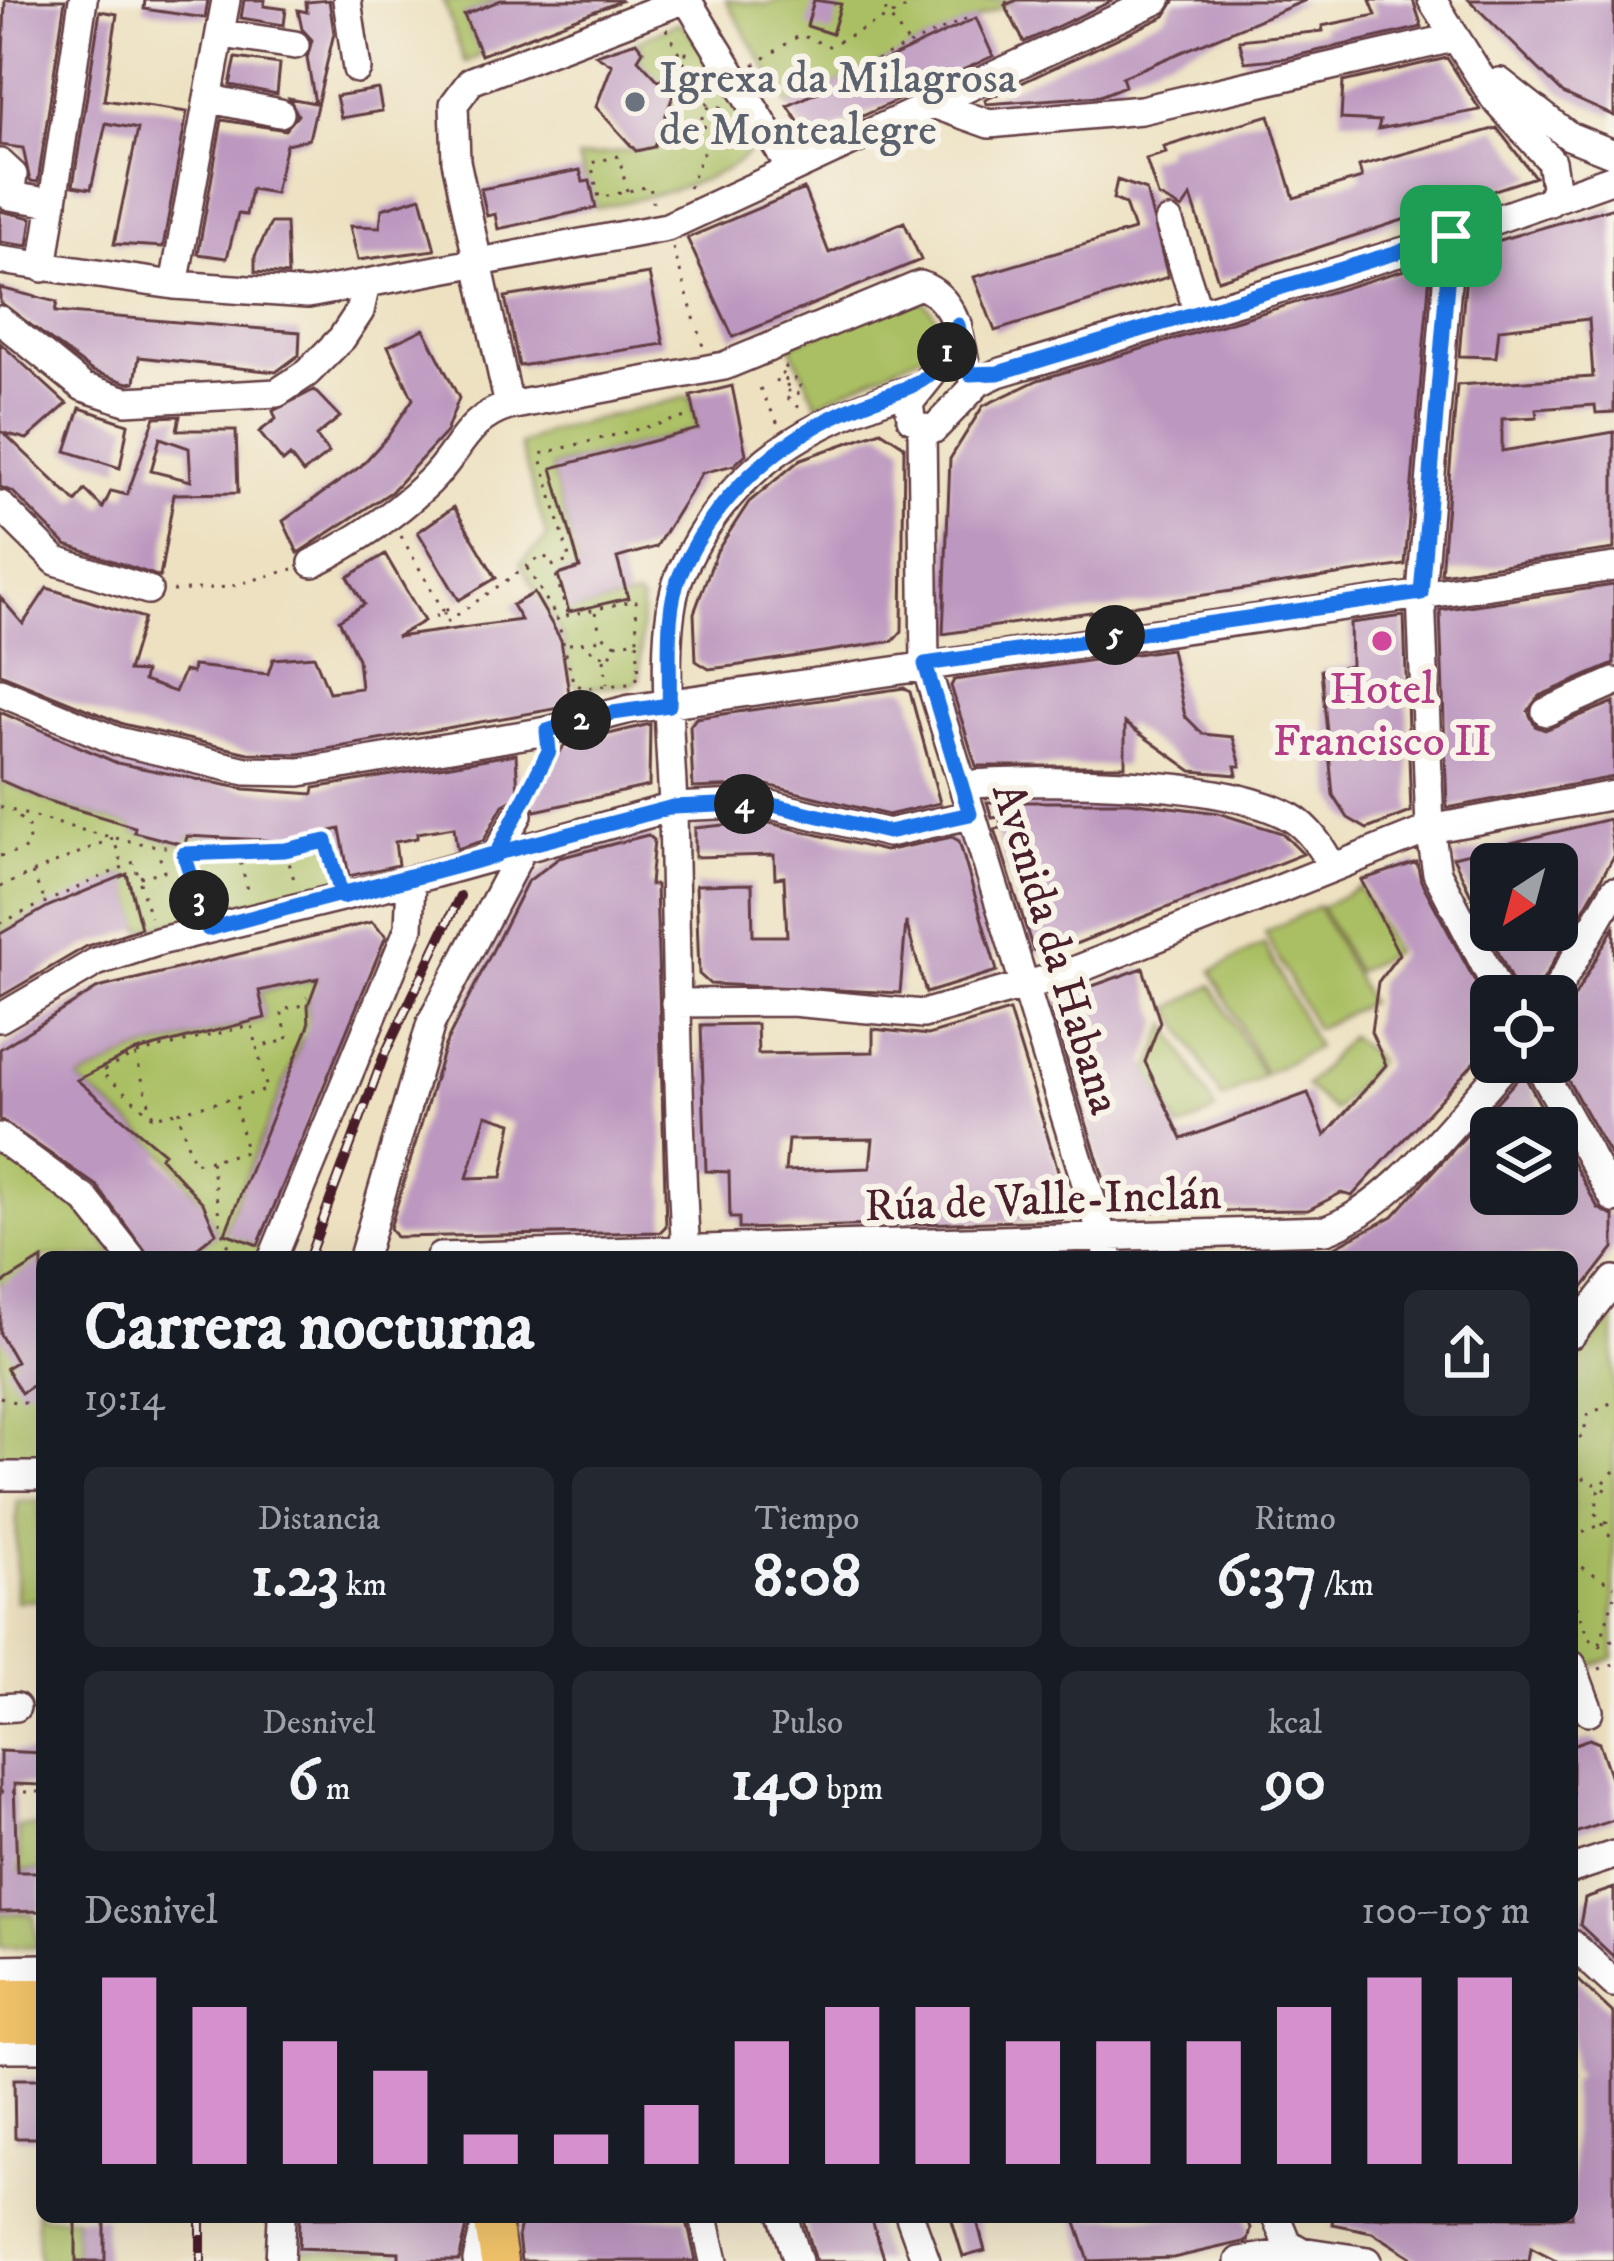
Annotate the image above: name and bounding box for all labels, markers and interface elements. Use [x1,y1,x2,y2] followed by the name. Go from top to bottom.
[659,51,1017,159] place label: Igrexa da Milagrosa de Montealegre
[622,89,648,115] marker: Igrexa da Milagrosa de Montealegre
[1400,185,1502,287] pin
[1418,203,1484,269] icon: arrive
[917,322,977,382] pin: 1
[941,331,953,372] text: 1
[1085,605,1145,665] pin: 5
[1107,614,1123,655] text: 5
[1369,628,1395,654] marker: Hotel Francisco II
[1273,662,1491,770] place label: Hotel Francisco II
[551,690,611,750] pin: 2
[573,699,589,740] text: 2
[714,774,774,834] pin: 4
[978,777,1132,1121] street label: Avenida da Habana
[735,783,754,824] text: 4
[1470,843,1578,951] north arrow
[1470,843,1578,1215] map controls
[169,870,229,930] pin: 3
[193,879,205,920] text: 3
[1470,975,1578,1083] button: locate
[1470,1107,1578,1215] button: layers
[864,1167,1223,1235] street label: Rúa de Valle-Inclán
[84,1288,534,1370] text: Carrera nocturna
[1404,1290,1530,1416] button: share
[84,1374,165,1423] text: 19:14
[258,1499,380,1540] text: Distancia
[755,1499,859,1540] text: Tiempo
[1254,1499,1336,1540] text: Ritmo
[251,1540,339,1615] text: 1.23
[753,1540,861,1615] text: 8:08
[1216,1540,1317,1615] text: 6:37
[339,1565,387,1606] text: km
[1317,1565,1374,1606] text: /km
[262,1703,376,1744] text: Desnivel
[771,1703,843,1744] text: Pulso
[1268,1703,1322,1744] text: kcal
[287,1744,319,1819] text: 6
[731,1744,819,1819] text: 140
[1264,1744,1326,1819] text: 90
[319,1769,351,1810] text: m
[819,1769,883,1810] text: bpm
[84,1887,218,1936] text: Desnivel
[1361,1887,1530,1936] text: 100–105 m

